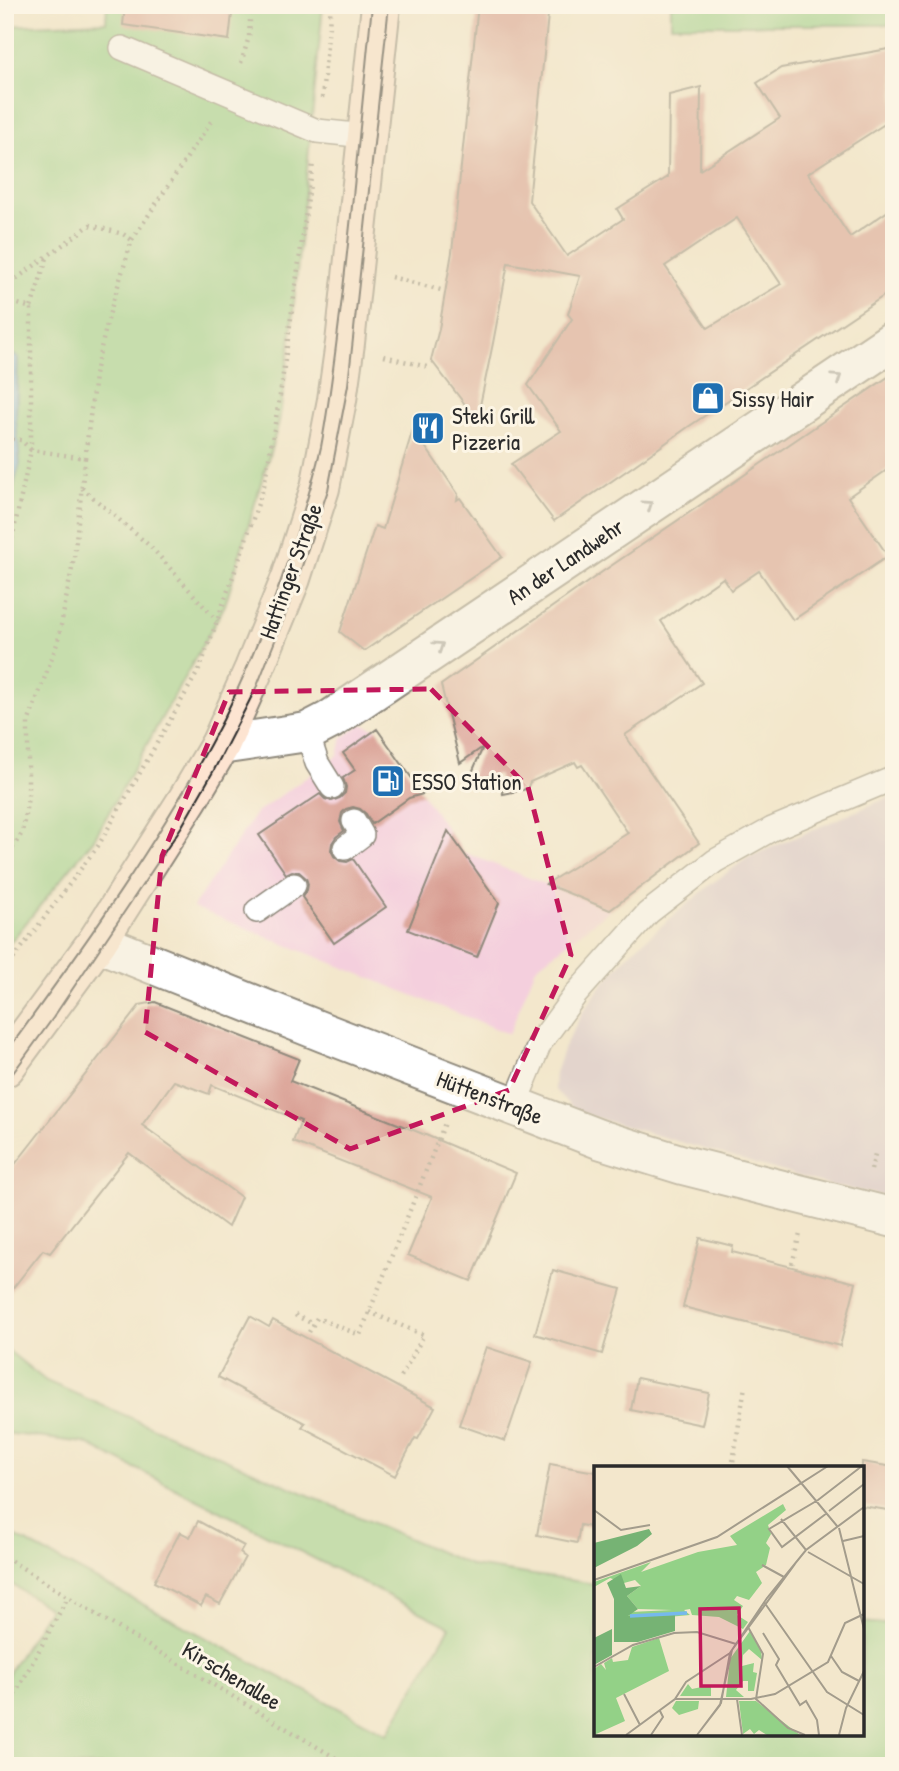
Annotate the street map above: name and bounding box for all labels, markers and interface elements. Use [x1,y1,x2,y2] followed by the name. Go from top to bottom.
[829,373,842,386] one-way arrow
[689,379,727,417] shop icon: Sissy Hair
[732,383,814,414] place label: Sissy Hair
[452,400,536,457] place label: Steki Grill Pizzeria
[409,409,447,447] restaurant icon: Steki Grill Pizzeria
[251,499,329,643] street label: Hattinger Straße
[640,501,653,513] one-way arrow
[501,510,630,611] street label: An der Landwehr
[431,642,444,654] one-way arrow
[369,762,407,800] fuel station icon: ESSO Station
[412,766,522,797] place label: ESSO Station
[432,1063,548,1131] street label: Hüttenstraße
[594,1466,864,1736] inset map
[177,1633,287,1717] street label: Kirschenallee

